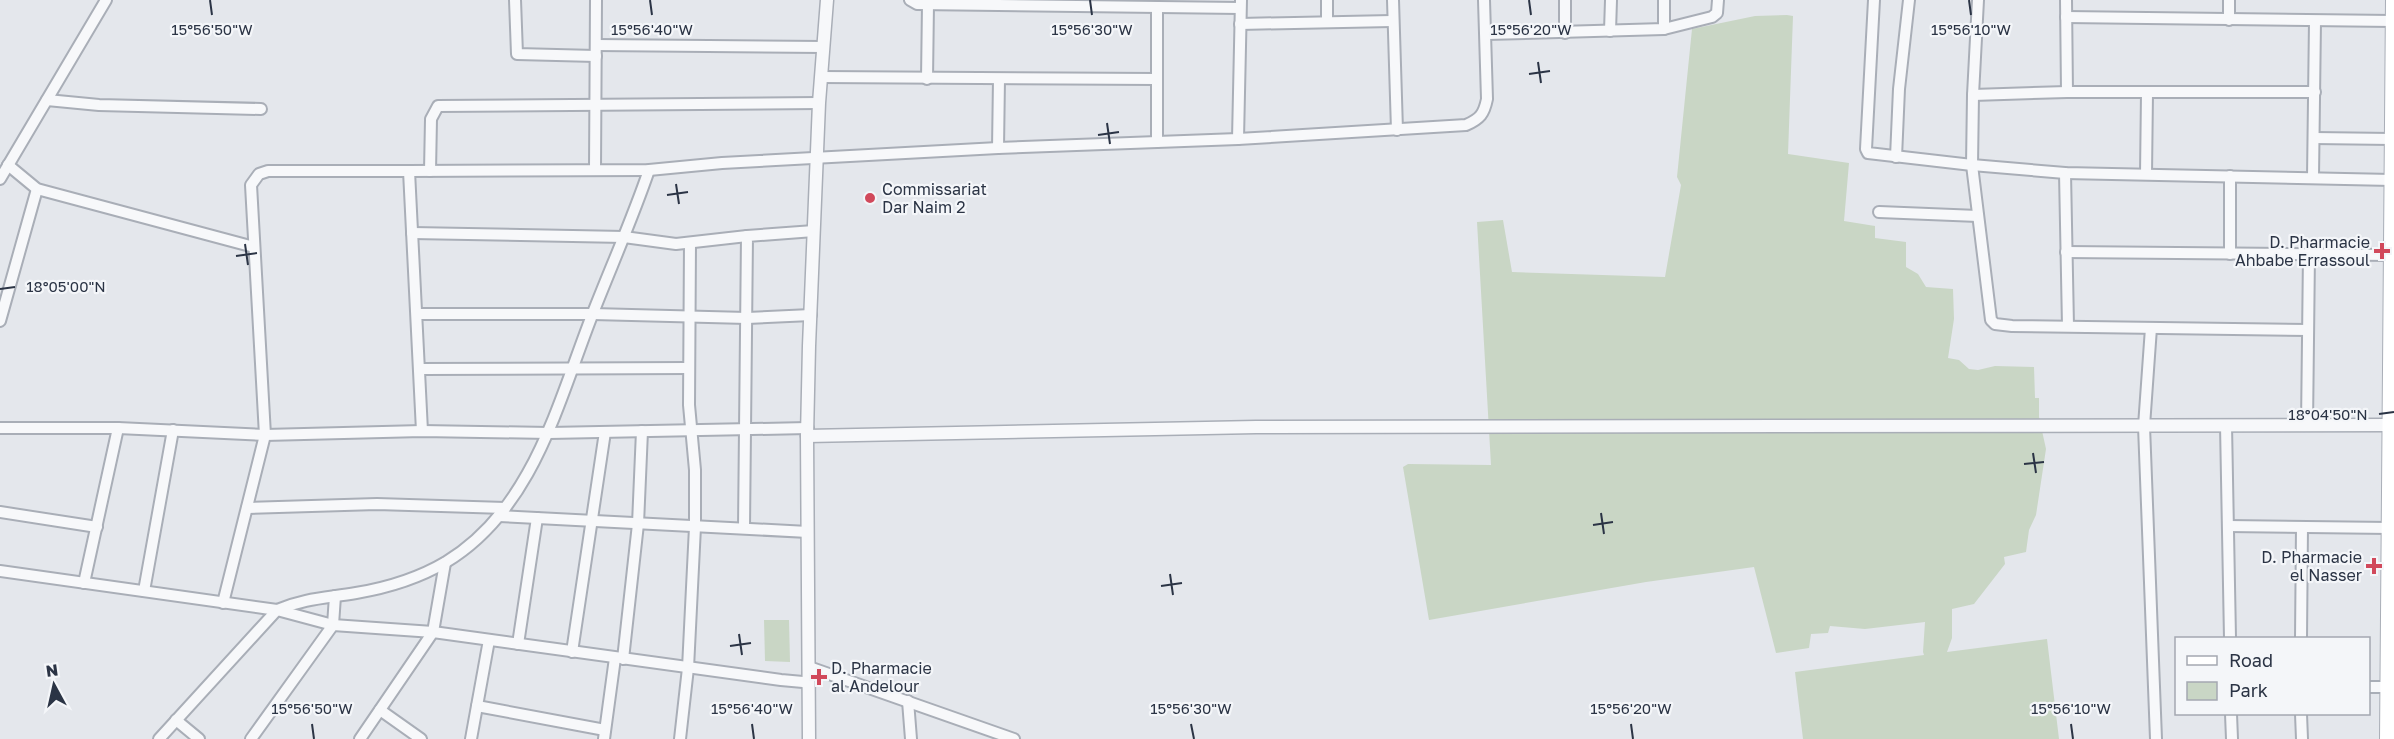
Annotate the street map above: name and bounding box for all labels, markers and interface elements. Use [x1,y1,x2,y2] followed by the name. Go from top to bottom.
[171,20,253,38] text: 15°56'50"W
[611,20,693,38] text: 15°56'40"W
[1051,20,1133,38] text: 15°56'30"W
[1490,20,1572,38] text: 15°56'20"W
[1931,20,2011,38] text: 15°56'10"W
[882,179,987,217] place label: Commissariat Dar Naim 2
[863,191,877,205] marker: Commissariat Dar Naim 2
[2235,232,2370,270] place label: D. Pharmacie Ahbabe Errassoul
[2375,244,2389,258] marker: D. Pharmacie Ahbabe Errassoul
[26,277,106,295] text: 18°05'00"N
[2288,405,2368,423] text: 18°04'50"N
[2261,547,2362,585] place label: D. Pharmacie el Nasser
[2367,559,2381,573] marker: D. Pharmacie el Nasser
[2175,637,2370,715] legend
[2229,649,2273,671] text: Road
[24,655,84,715] north arrow
[831,658,932,696] place label: D. Pharmacie al Andelour
[44,659,59,681] text: N
[812,670,826,684] marker: D. Pharmacie al Andelour
[2229,679,2268,701] text: Park
[271,699,353,717] text: 15°56'50"W
[711,699,793,717] text: 15°56'40"W
[1150,699,1232,717] text: 15°56'30"W
[1590,699,1672,717] text: 15°56'20"W
[2031,699,2111,717] text: 15°56'10"W

